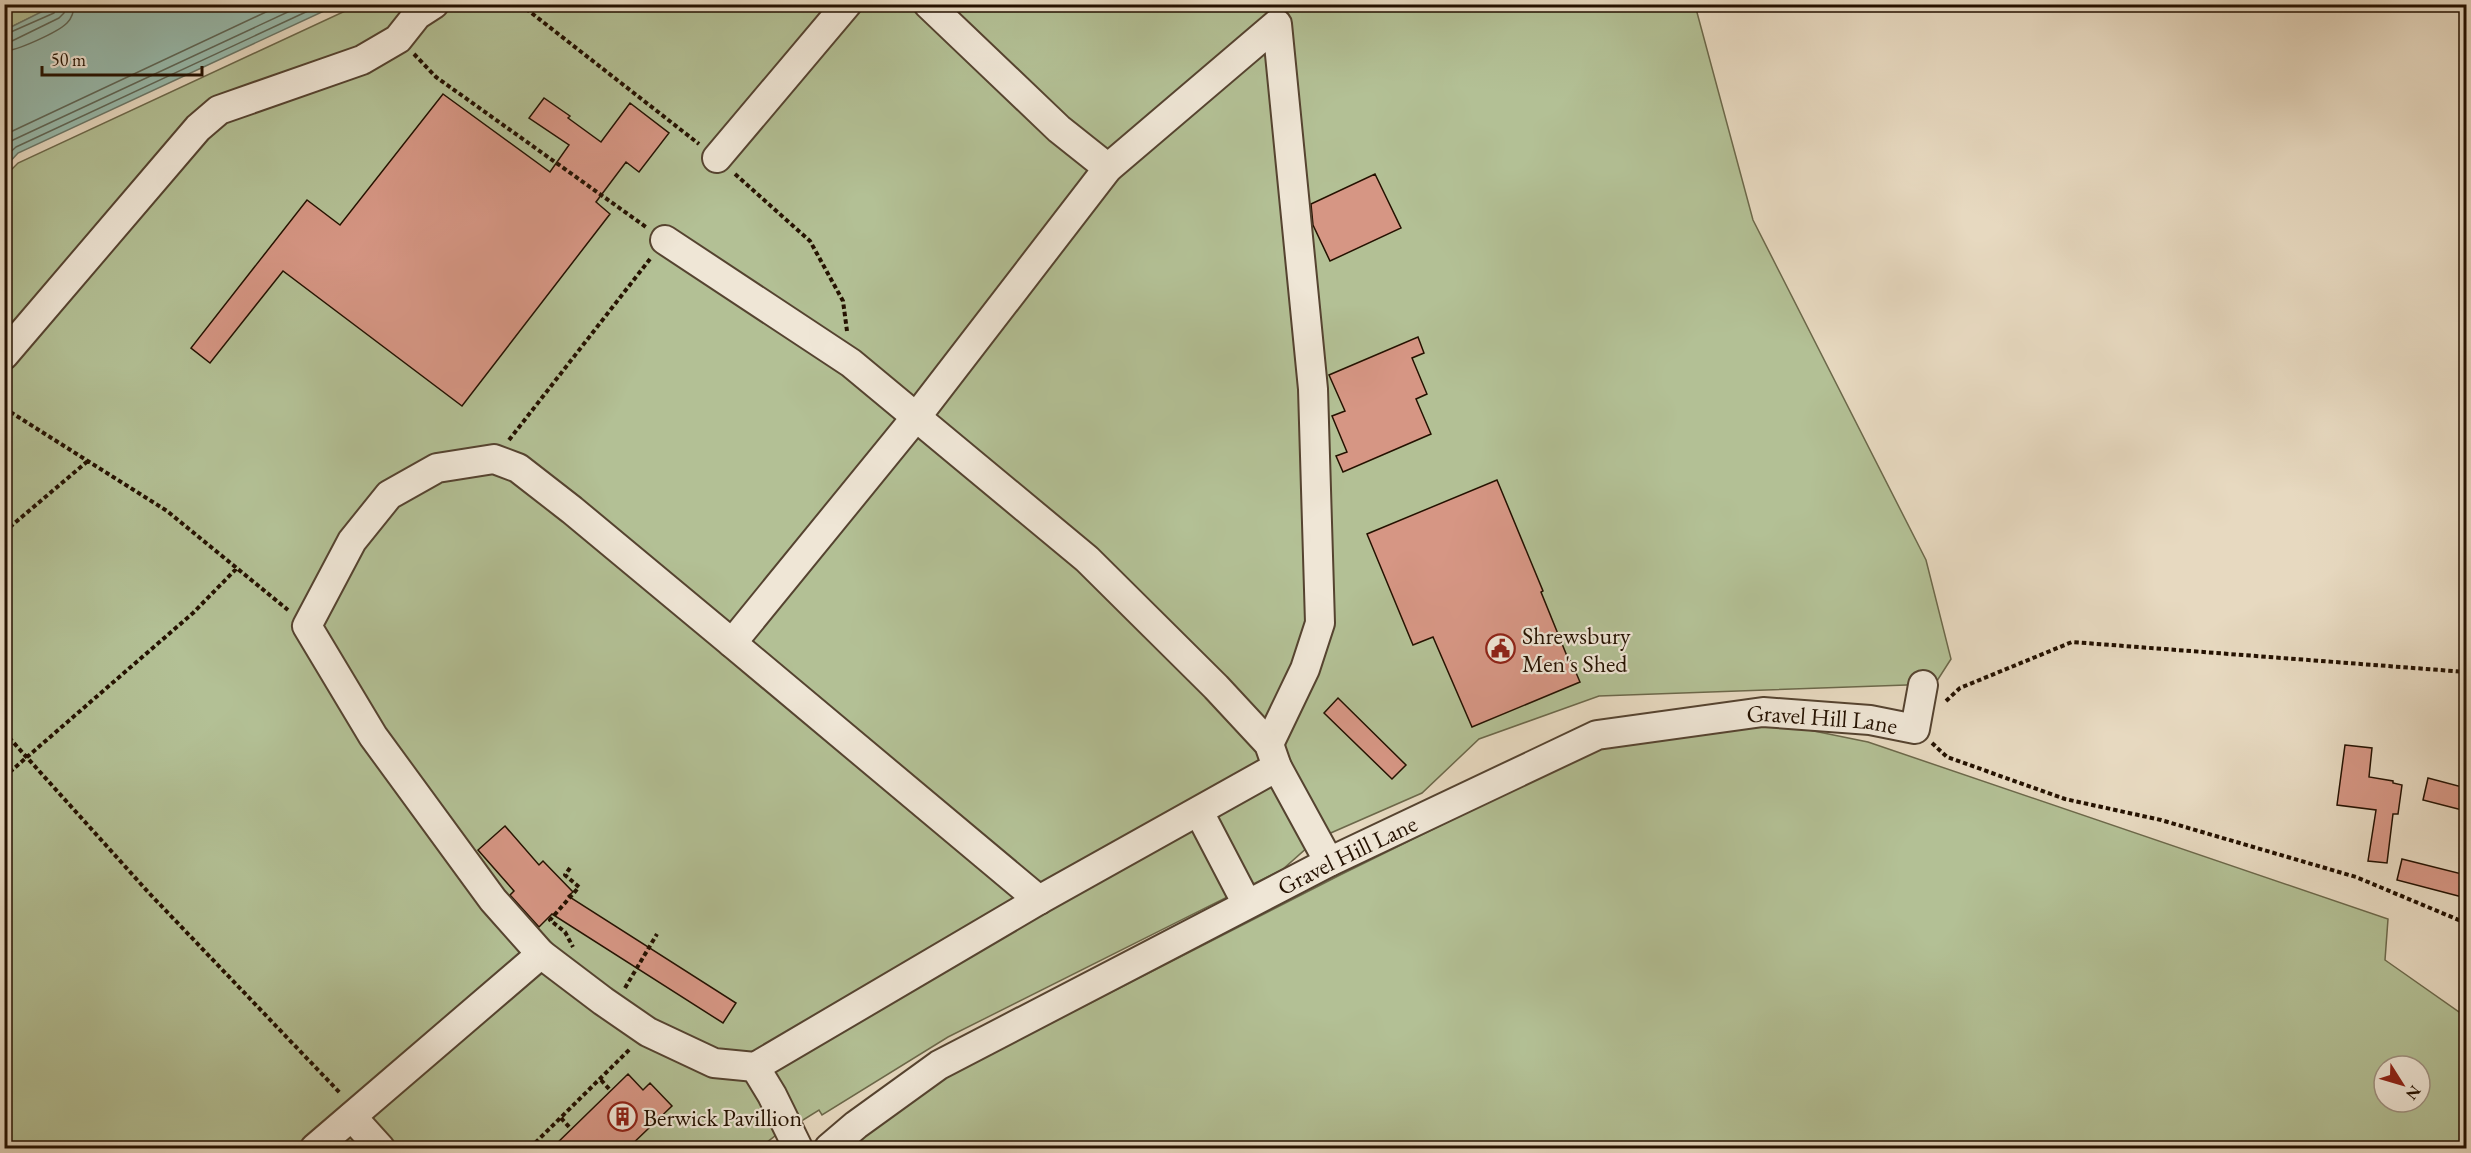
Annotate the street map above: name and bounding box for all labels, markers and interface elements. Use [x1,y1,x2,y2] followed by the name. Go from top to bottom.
[42,39,202,77] scale bar
[51,48,86,71] text: 50 m
[1522,620,1631,679] place label: Shrewsbury Men's Shed
[1485,633,1517,665] public building icon: Shrewsbury Men's Shed
[1744,697,1900,741] street label: Gravel Hill Lane
[1272,807,1422,902] street label: Gravel Hill Lane
[2372,1054,2432,1114] north arrow
[2401,1081,2426,1104] text: N
[606,1101,638,1133] building icon: Berwick Pavillion
[643,1102,802,1133] place label: Berwick Pavillion

